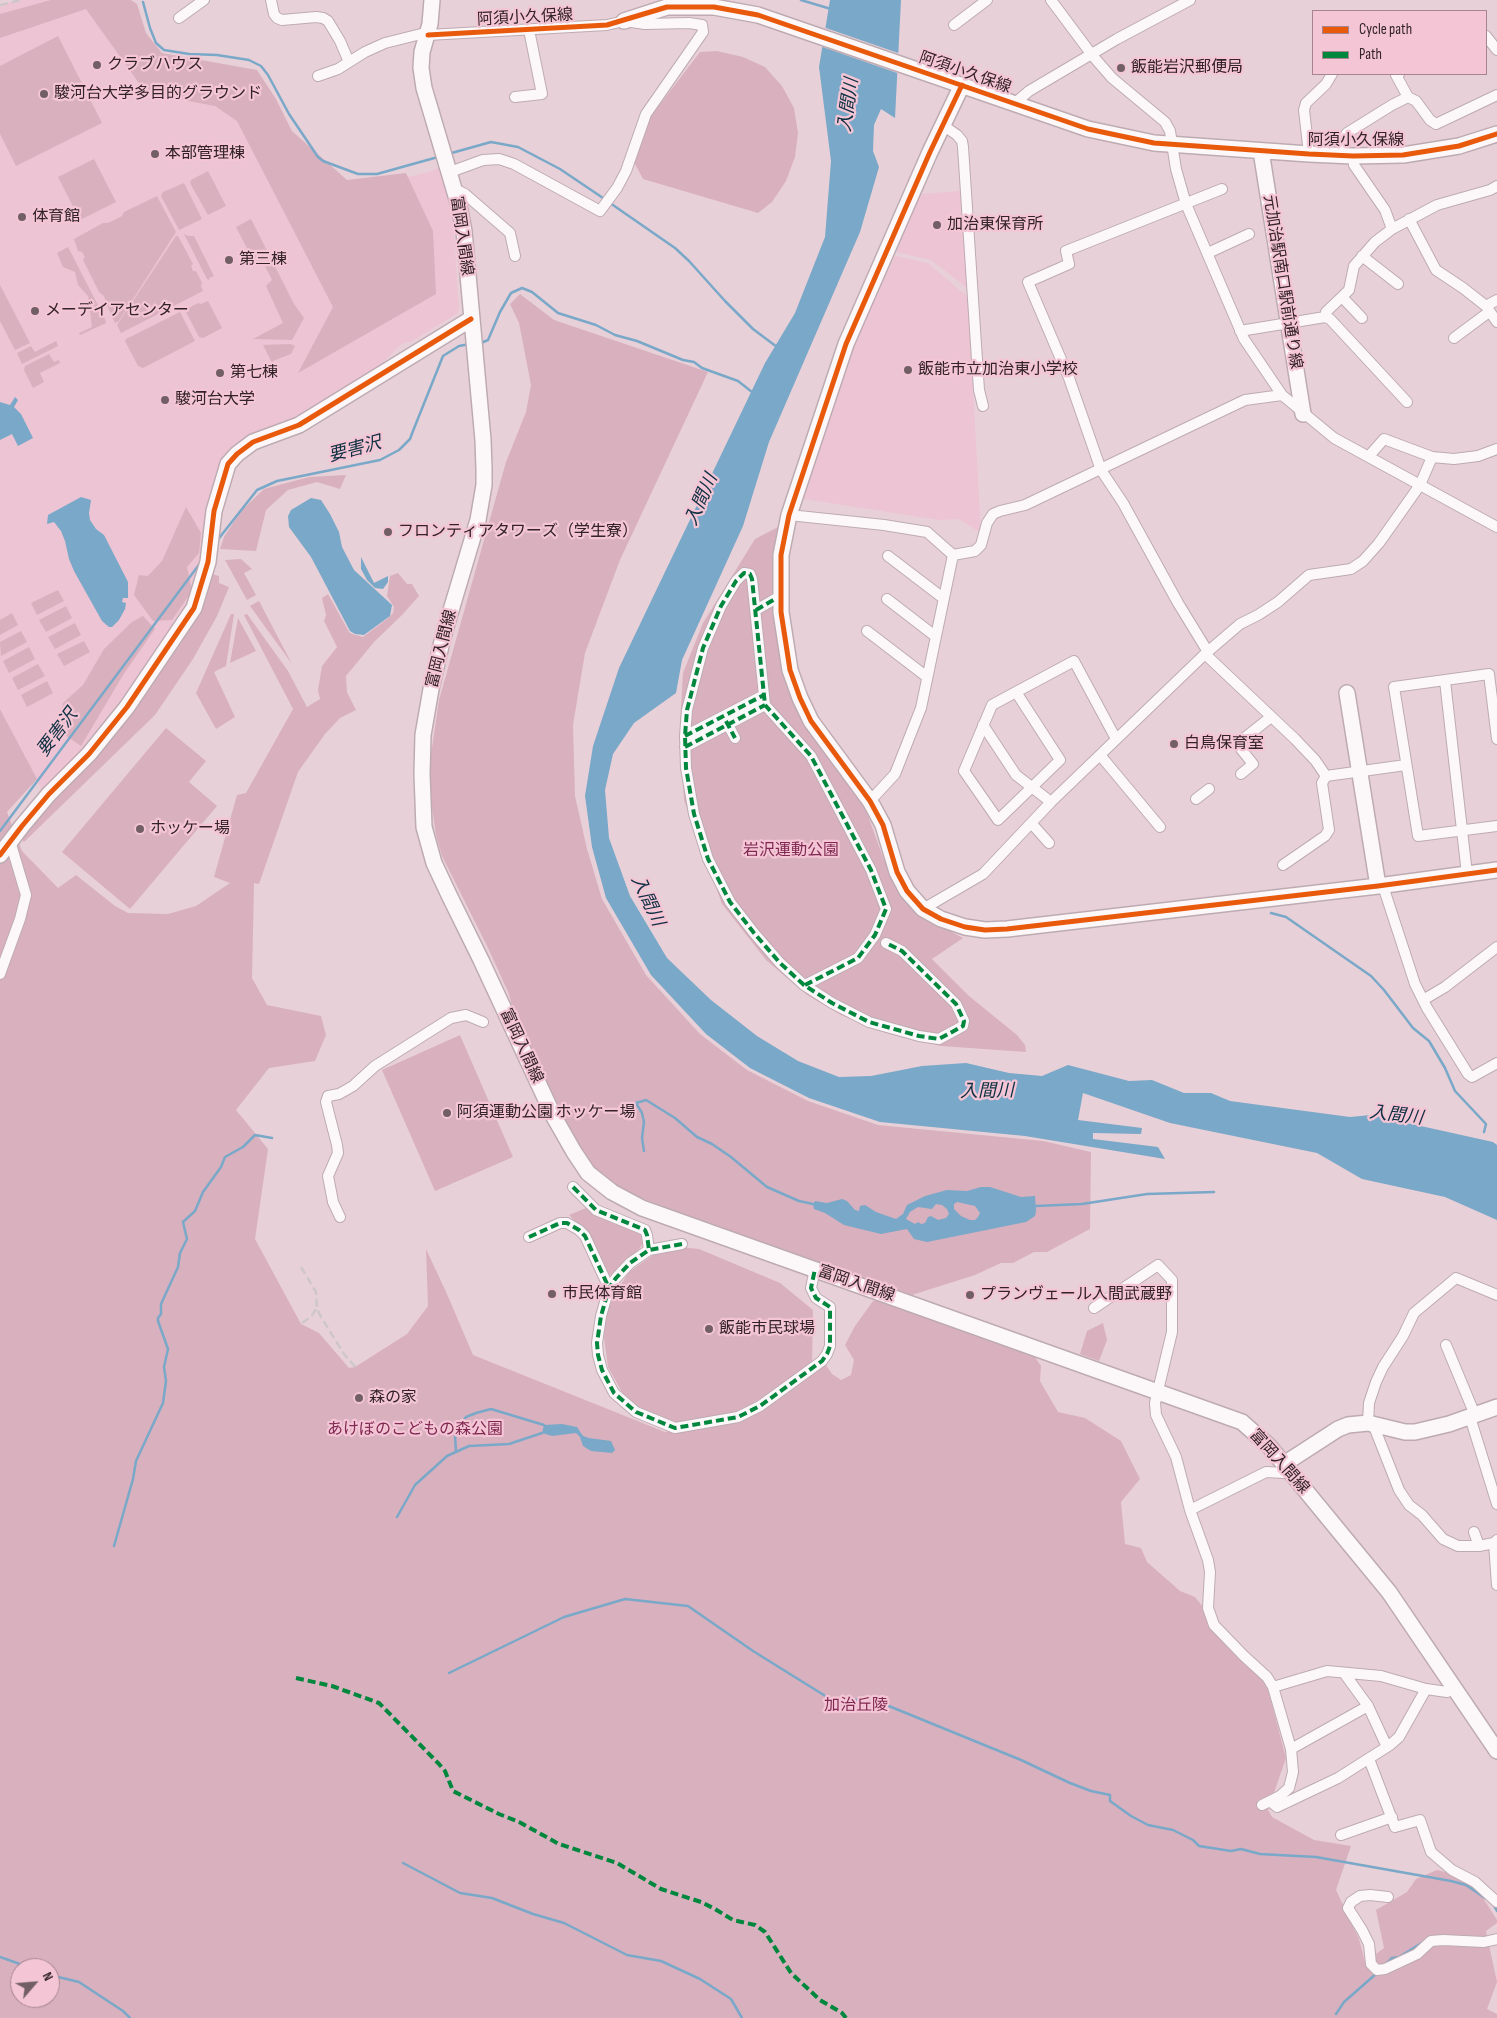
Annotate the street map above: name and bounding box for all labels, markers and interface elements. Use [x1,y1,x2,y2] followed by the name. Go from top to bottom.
[477,6,573,30] street label: 阿須小久保線
[1312,10,1487,75] legend
[1359,20,1412,39] text: Cycle path
[1359,45,1382,64] text: Path
[916,48,1014,98] street label: 阿須小久保線
[107,55,203,75] place label: クラブハウス
[1131,58,1243,78] place label: 飯能岩沢郵便局
[91,59,103,71] marker: クラブハウス
[1115,62,1127,74] marker: 飯能岩沢郵便局
[835,77,863,133] water label: 入間川
[54,84,262,104] place label: 駿河台大学多目的グラウンド
[38,88,50,100] marker: 駿河台大学多目的グラウンド
[1308,131,1404,151] street label: 阿須小久保線
[165,144,245,164] place label: 本部管理棟
[149,148,161,160] marker: 本部管理棟
[1259,194,1305,370] street label: 元加治駅南口駅前通り線
[446,195,476,277] street label: 富岡入間線
[32,207,80,227] place label: 体育館
[16,211,28,223] marker: 体育館
[947,215,1043,235] place label: 加治東保育所
[931,219,943,231] marker: 加治東保育所
[239,250,287,270] place label: 第三棟
[223,254,235,266] marker: 第三棟
[45,301,189,321] place label: メーデイアセンター
[29,305,41,317] marker: メーデイアセンター
[918,360,1078,380] place label: 飯能市立加治東小学校
[230,363,278,383] place label: 第七棟
[902,364,914,376] marker: 飯能市立加治東小学校
[214,367,226,379] marker: 第七棟
[175,390,255,410] place label: 駿河台大学
[159,394,171,406] marker: 駿河台大学
[326,433,384,467] water label: 要害沢
[681,471,723,529] water label: 入間川
[398,522,638,542] place label: フロンティアタワーズ（学生寮）
[382,526,394,538] marker: フロンティアタワーズ（学生寮）
[423,608,461,690] street label: 富岡入間線
[33,705,83,761] water label: 要害沢
[1184,734,1264,754] place label: 白鳥保育室
[1168,738,1180,750] marker: 白鳥保育室
[150,819,230,839] place label: ホッケー場
[134,823,146,835] marker: ホッケー場
[743,841,839,861] park label: 岩沢運動公園
[626,872,668,930] water label: 入間川
[495,1006,547,1086] street label: 富岡入間線
[960,1081,1014,1103] water label: 入間川
[1368,1102,1424,1130] water label: 入間川
[457,1103,636,1123] place label: 阿須運動公園 ホッケー場
[441,1107,453,1119] marker: 阿須運動公園 ホッケー場
[815,1262,897,1306] street label: 富岡入間線
[562,1284,642,1304] place label: 市民体育館
[980,1285,1172,1305] place label: プランヴェール入間武蔵野
[546,1288,558,1300] marker: 市民体育館
[964,1289,976,1301] marker: プランヴェール入間武蔵野
[719,1319,815,1339] place label: 飯能市民球場
[703,1323,715,1335] marker: 飯能市民球場
[369,1388,417,1408] place label: 森の家
[353,1392,365,1404] marker: 森の家
[327,1420,503,1440] park label: あけぼのこどもの森公園
[1245,1426,1313,1498] street label: 富岡入間線
[824,1696,888,1716] park label: 加治丘陵
[10,1958,60,2008] north arrow
[39,1969,57,1984] text: N

